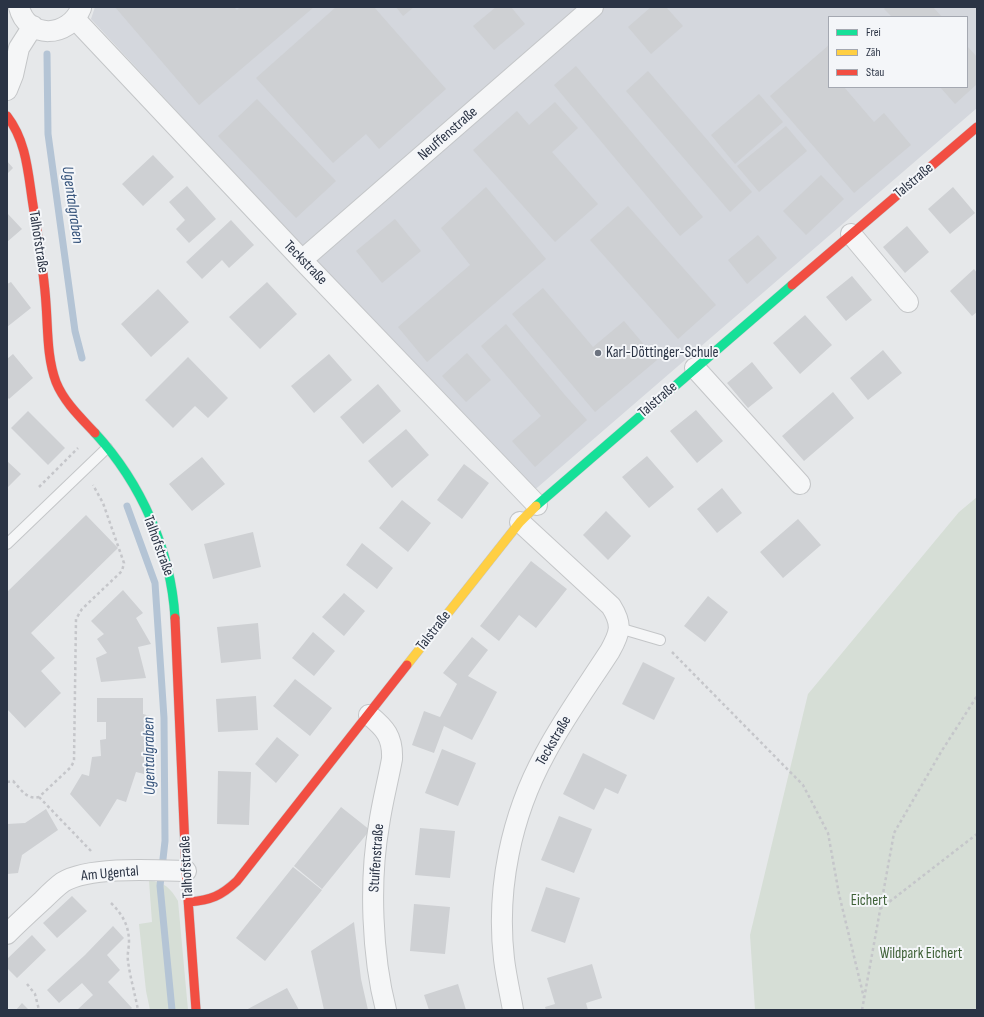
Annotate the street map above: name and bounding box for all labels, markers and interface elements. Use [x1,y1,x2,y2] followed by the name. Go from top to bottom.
[828,16,968,88] legend
[866,25,881,40] text: Frei
[866,45,881,60] text: Zäh
[866,65,884,80] text: Stau
[415,103,481,165] street label: Neuffenstraße
[891,159,937,203] street label: Talstraße
[57,165,87,245] water label: Ugentalgraben
[24,210,52,274] street label: Talhofstraße
[279,237,331,289] street label: Teckstraße
[606,344,719,362] place label: Karl-Döttinger-Schule
[593,348,603,358] marker: Karl-Döttinger-Schule
[635,378,681,422] street label: Talstraße
[139,513,177,579] street label: Talhofstraße
[413,607,455,655] street label: Talstraße
[533,713,575,769] street label: Teckstraße
[140,717,160,795] water label: Ugentalgraben
[366,823,388,893] street label: Stuifenstraße
[176,835,198,899] street label: Talhofstraße
[80,863,140,885] street label: Am Ugental
[851,892,887,910] park label: Eichert
[880,945,962,963] park label: Wildpark Eichert

